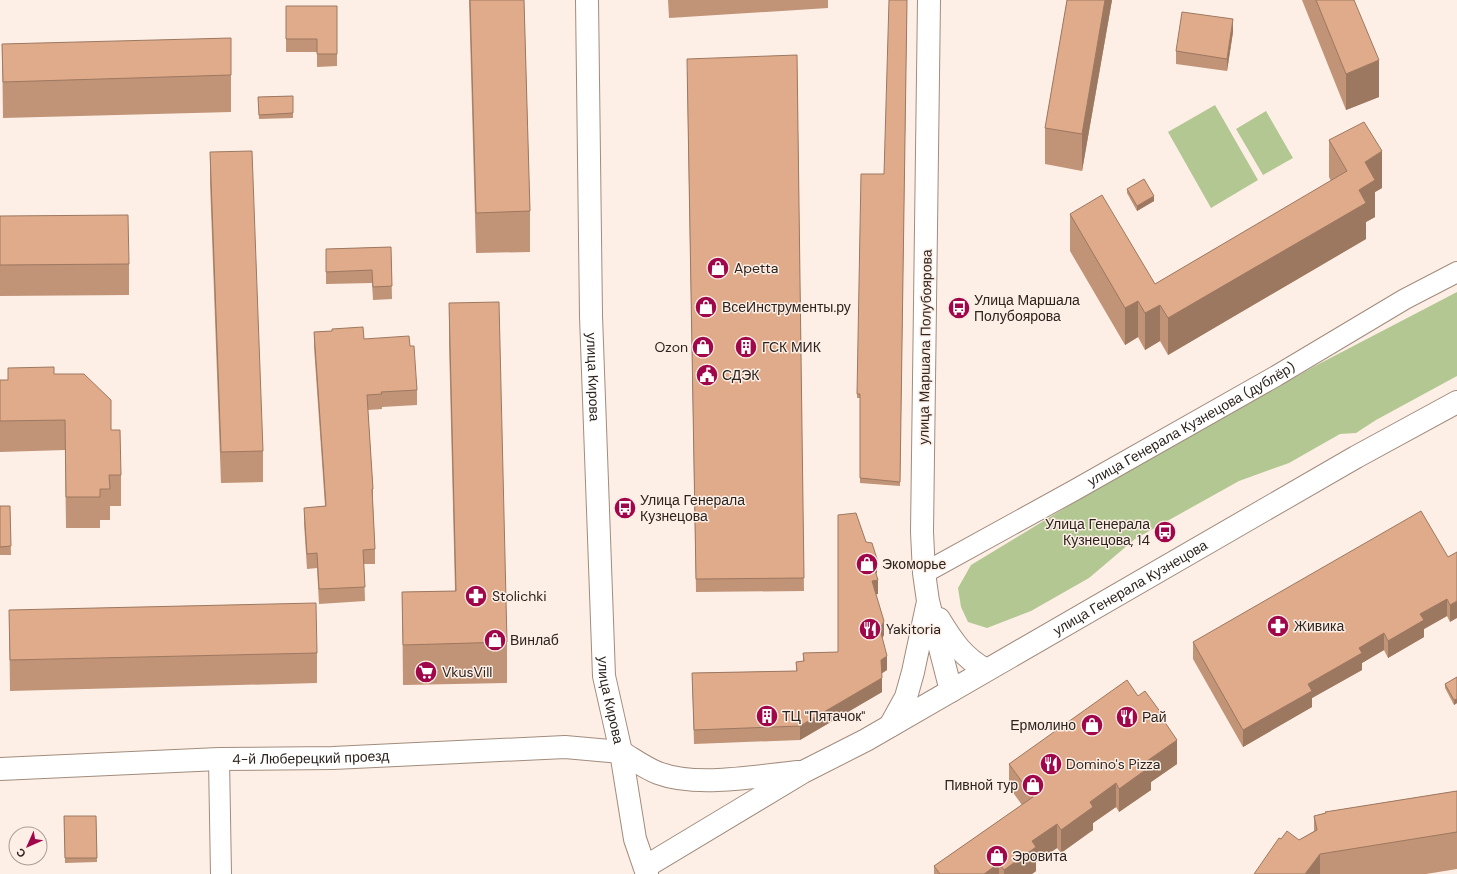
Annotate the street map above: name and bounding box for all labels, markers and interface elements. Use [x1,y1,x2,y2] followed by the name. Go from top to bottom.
[914,249,936,445] street label: улица Маршала Полубоярова
[705,255,731,281] shop icon: Apetta
[734,259,778,277] place label: Apetta
[974,291,1080,325] place label: Улица Маршала Полубоярова
[693,294,719,320] shop icon: ВсеИнструменты.ру
[946,295,972,321] bus stop icon: Улица Маршала Полубоярова
[722,298,851,316] place label: ВсеИнструменты.ру
[583,332,604,422] street label: улица Кирова
[690,334,716,360] shop icon: Ozon
[733,334,759,360] building icon: ГСК МИК
[654,338,688,356] place label: Ozon
[762,338,822,356] place label: ГСК МИК
[1084,358,1298,490] street label: улица Генерала Кузнецова (дублёр)
[694,362,720,388] public building icon: СДЭК
[722,366,760,384] place label: СДЭК
[640,491,745,525] place label: Улица Генерала Кузнецова
[612,495,638,521] bus stop icon: Улица Генерала Кузнецова
[1045,515,1150,549] place label: Улица Генерала Кузнецова, 14
[1152,519,1178,545] bus stop icon: Улица Генерала Кузнецова, 14
[1050,536,1211,639] street label: улица Генерала Кузнецова
[854,551,880,577] shop icon: Экоморье
[882,555,947,573] place label: Экоморье
[463,583,489,609] pharmacy icon: Stolichki
[492,587,547,605] place label: Stolichki
[1265,613,1291,639] pharmacy icon: Живика
[857,616,883,642] restaurant icon: Yakitoria
[1294,617,1344,635] place label: Живика
[886,620,941,638] place label: Yakitoria
[482,627,508,653] shop icon: Винлаб
[510,631,559,649] place label: Винлаб
[594,656,628,746] street label: улица Кирова
[413,659,439,685] supermarket icon: VkusVill
[442,663,492,681] place label: VkusVill
[754,703,780,729] building icon: ТЦ "Пятачок"
[1114,704,1140,730] restaurant icon: Рай
[782,707,865,725] place label: ТЦ "Пятачок"
[1142,708,1166,726] place label: Рай
[1079,712,1105,738] shop icon: Ермолино
[1010,716,1076,734] place label: Ермолино
[232,746,390,768] street label: 4-й Люберецкий проезд
[1038,751,1064,777] restaurant icon: Domino's Pizza
[1066,755,1160,773] place label: Domino's Pizza
[1020,772,1046,798] shop icon: Пивной тур
[944,776,1018,794] place label: Пивной тур
[8,826,48,866] north arrow
[984,843,1010,869] shop icon: Эровита
[13,845,29,861] text: С
[1012,847,1067,865] place label: Эровита

